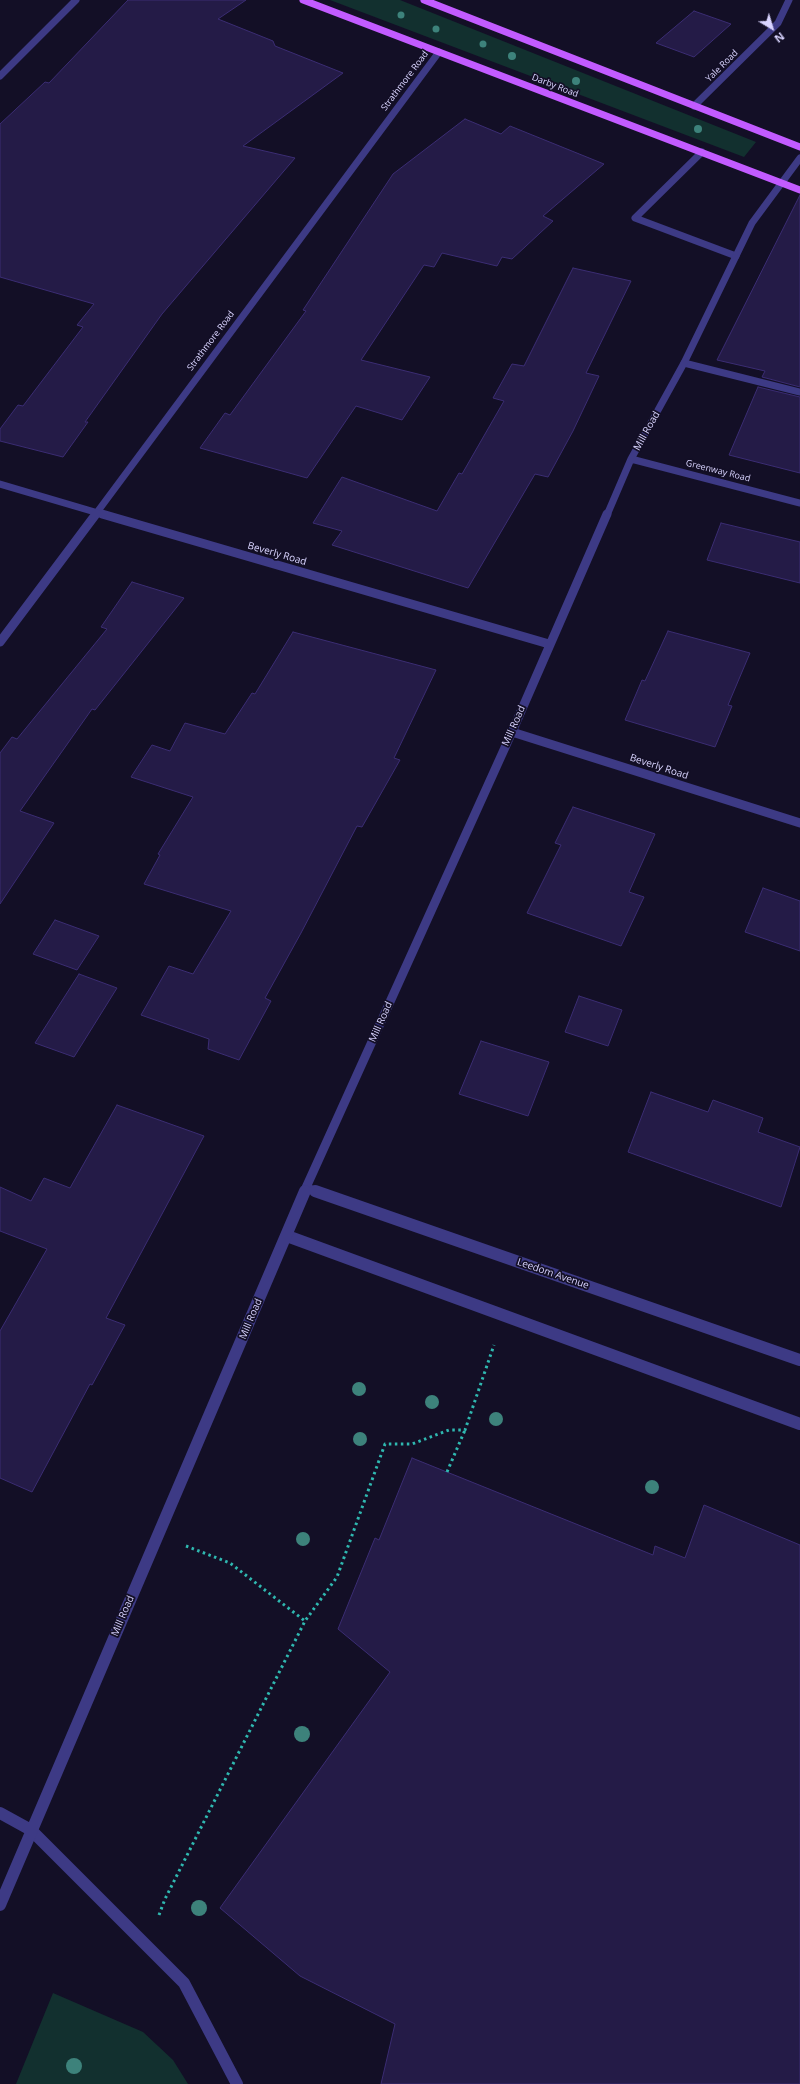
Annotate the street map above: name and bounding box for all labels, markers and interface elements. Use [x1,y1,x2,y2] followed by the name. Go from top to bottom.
[752,8,792,48] north arrow
[772,29,788,47] text: N
[704,48,740,84] street label: Yale Road
[379,49,431,113] street label: Strathmore Road
[530,72,580,100] street label: Darby Road
[185,309,237,373] street label: Strathmore Road
[631,409,663,453] street label: Mill Road
[685,458,751,484] street label: Greenway Road
[246,540,308,568] street label: Beverly Road
[500,704,528,748] street label: Mill Road
[628,752,690,782] street label: Beverly Road
[367,1000,395,1044] street label: Mill Road
[515,1256,591,1292] street label: Leedom Avenue
[237,1297,265,1341] street label: Mill Road
[109,1594,137,1638] street label: Mill Road

